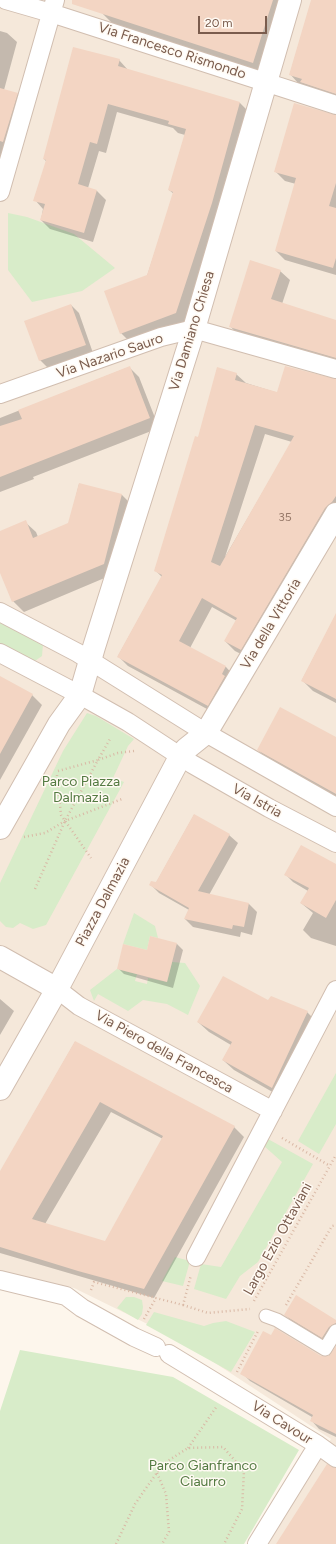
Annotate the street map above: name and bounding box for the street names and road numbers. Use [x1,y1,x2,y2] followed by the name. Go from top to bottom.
[96,19,248,83] street label: Via Francesco Rismondo
[166,269,218,393] street label: Via Damiano Chiesa
[55,330,165,382] street label: Via Nazario Sauro
[237,576,305,672] street label: Via della Vittoria
[229,780,285,822] street label: Via Istria
[72,854,134,950] street label: Piazza Dalmazia
[92,1007,236,1097] street label: Via Piero della Francesca
[240,1180,316,1298] street label: Largo Ezio Ottaviani
[249,1398,315,1448] street label: Via Cavour

